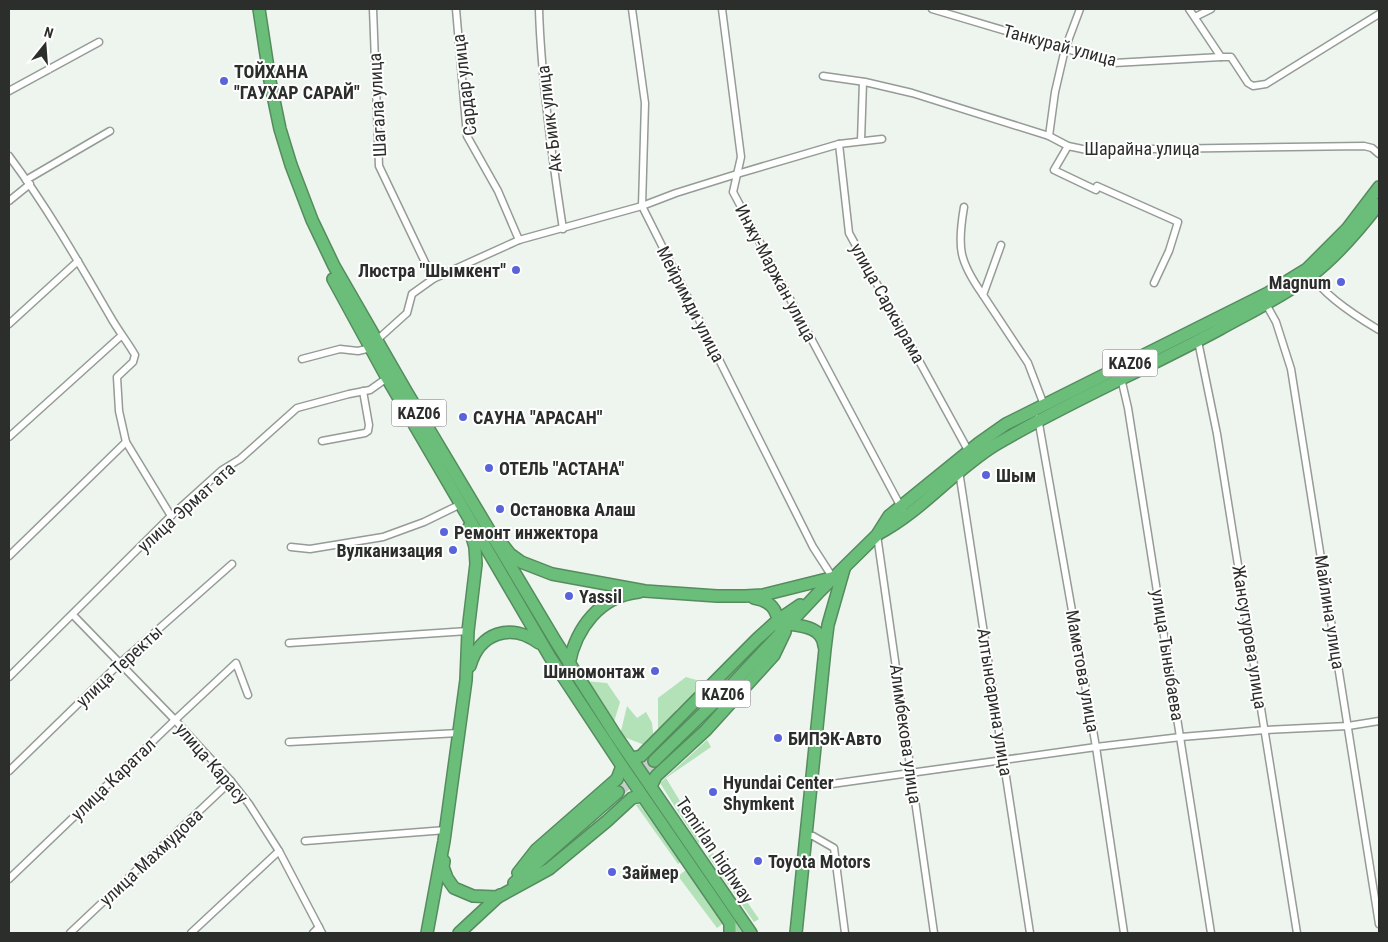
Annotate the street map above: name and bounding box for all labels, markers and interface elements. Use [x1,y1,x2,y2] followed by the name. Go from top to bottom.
[20,20,70,70] north arrow
[1001,20,1119,70] street label: Танкурай улица
[42,24,55,41] text: N
[447,33,481,137] street label: Сардар улица
[364,52,390,158] street label: Шагала улица
[234,61,360,103] place label: ТОЙХАНА "ГАУХАР САРАЙ"
[532,64,566,174] street label: Ак Биик улица
[218,75,230,87] marker: ТОЙХАНА "ГАУХАР САРАЙ"
[1084,138,1200,159] street label: Шарайна улица
[731,201,821,345] street label: Инжу-Маржан улица
[846,239,930,367] street label: улица Саркырама
[653,242,729,366] street label: Мейримди улица
[358,260,506,281] place label: Люстра "Шымкент"
[510,264,522,276] marker: Люстра "Шымкент"
[1269,272,1331,293] place label: Magnum
[1335,276,1347,288] marker: Magnum
[1102,349,1158,376] road number: KАZ06
[392,399,446,426] road number: KАZ06
[473,407,603,428] place label: САУНА "АРАСАН"
[457,411,469,423] marker: САУНА "АРАСАН"
[133,458,239,556] street label: улица Эрмат ата
[499,458,624,479] place label: ОТЕЛЬ "АСТАНА"
[483,462,495,474] marker: ОТЕЛЬ "АСТАНА"
[996,465,1036,486] place label: Шым
[980,469,992,481] marker: Шым
[510,499,636,520] place label: Остановка Алаш
[494,503,506,515] marker: Остановка Алаш
[454,522,598,543] place label: Ремонт инжектора
[438,526,450,538] marker: Ремонт инжектора
[336,540,443,561] place label: Вулканизация
[447,544,459,556] marker: Вулканизация
[1311,553,1349,671] street label: Майлина улица
[1228,564,1272,710] street label: Жансугурова улица
[579,586,622,607] place label: Yassil
[1147,588,1189,722] street label: улица Тыныбаева
[563,590,575,602] marker: Yassil
[1062,608,1104,734] street label: Маметова улица
[72,621,166,711] street label: улица Теректы
[973,627,1017,777] street label: Алтынсарина улица
[543,661,645,682] place label: Шиномонтаж
[886,663,926,805] street label: Алимбекова улица
[649,665,661,677] marker: Шиномонтаж
[696,681,750,708] road number: KАZ06
[171,718,253,808] street label: улица Карасу
[788,728,882,749] place label: БИПЭК-Авто
[772,732,784,744] marker: БИПЭК-Авто
[66,734,160,824] street label: улица Каратал
[723,772,834,814] place label: Hyundai Center Shymkent
[707,786,719,798] marker: Hyundai Center Shymkent
[672,793,759,908] street label: Temirlan highway
[95,804,207,910] street label: улица Махмудова
[768,851,871,872] place label: Toyota Motors
[752,855,764,867] marker: Toyota Motors
[622,862,679,883] place label: Займер
[606,866,618,878] marker: Займер

